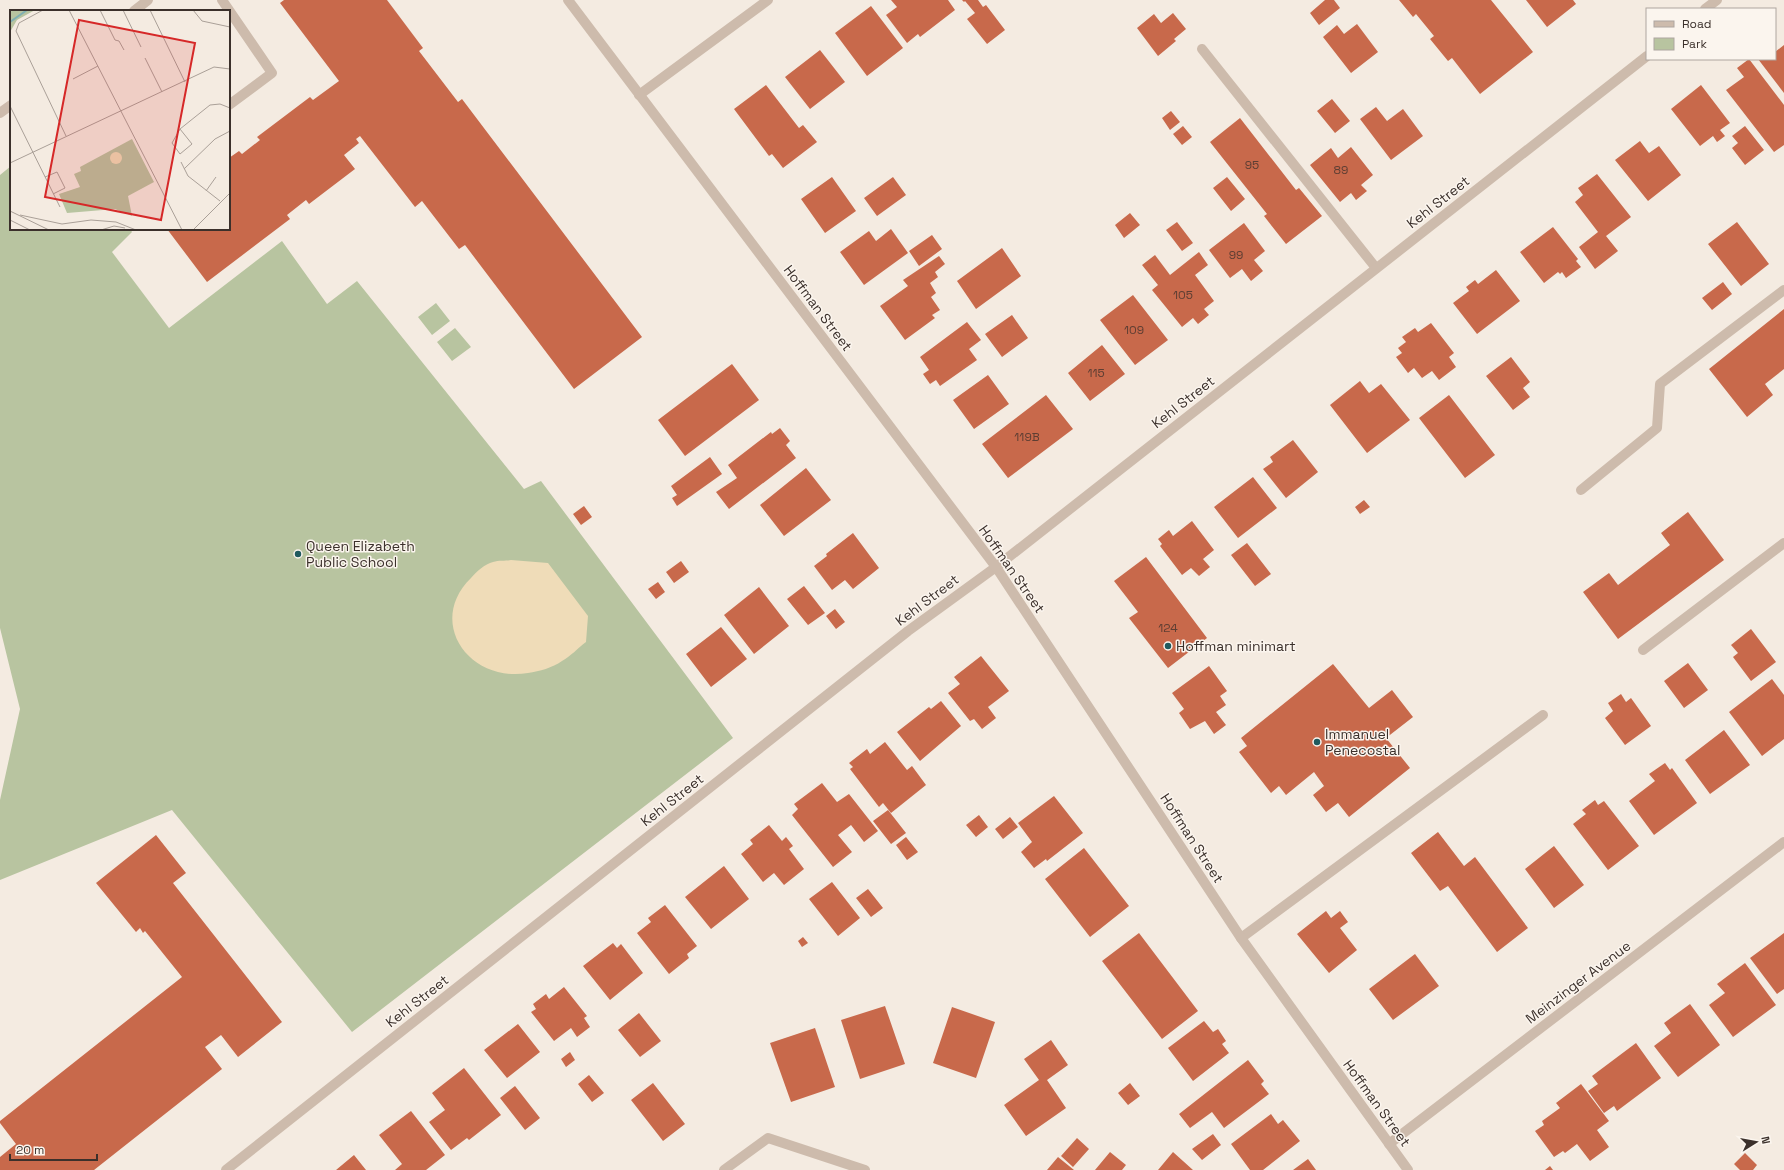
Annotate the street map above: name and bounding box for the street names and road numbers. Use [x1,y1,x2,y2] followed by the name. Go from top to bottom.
[1403,172,1473,232] street label: Kehl Street
[780,261,856,355] street label: Hoffman Street
[1148,372,1218,432] street label: Kehl Street
[975,522,1049,616] street label: Hoffman Street
[892,570,962,630] street label: Kehl Street
[637,770,707,830] street label: Kehl Street
[1156,790,1228,886] street label: Hoffman Street
[1522,937,1634,1027] street label: Meinzinger Avenue
[382,971,452,1031] street label: Kehl Street
[1339,1056,1415,1150] street label: Hoffman Street

